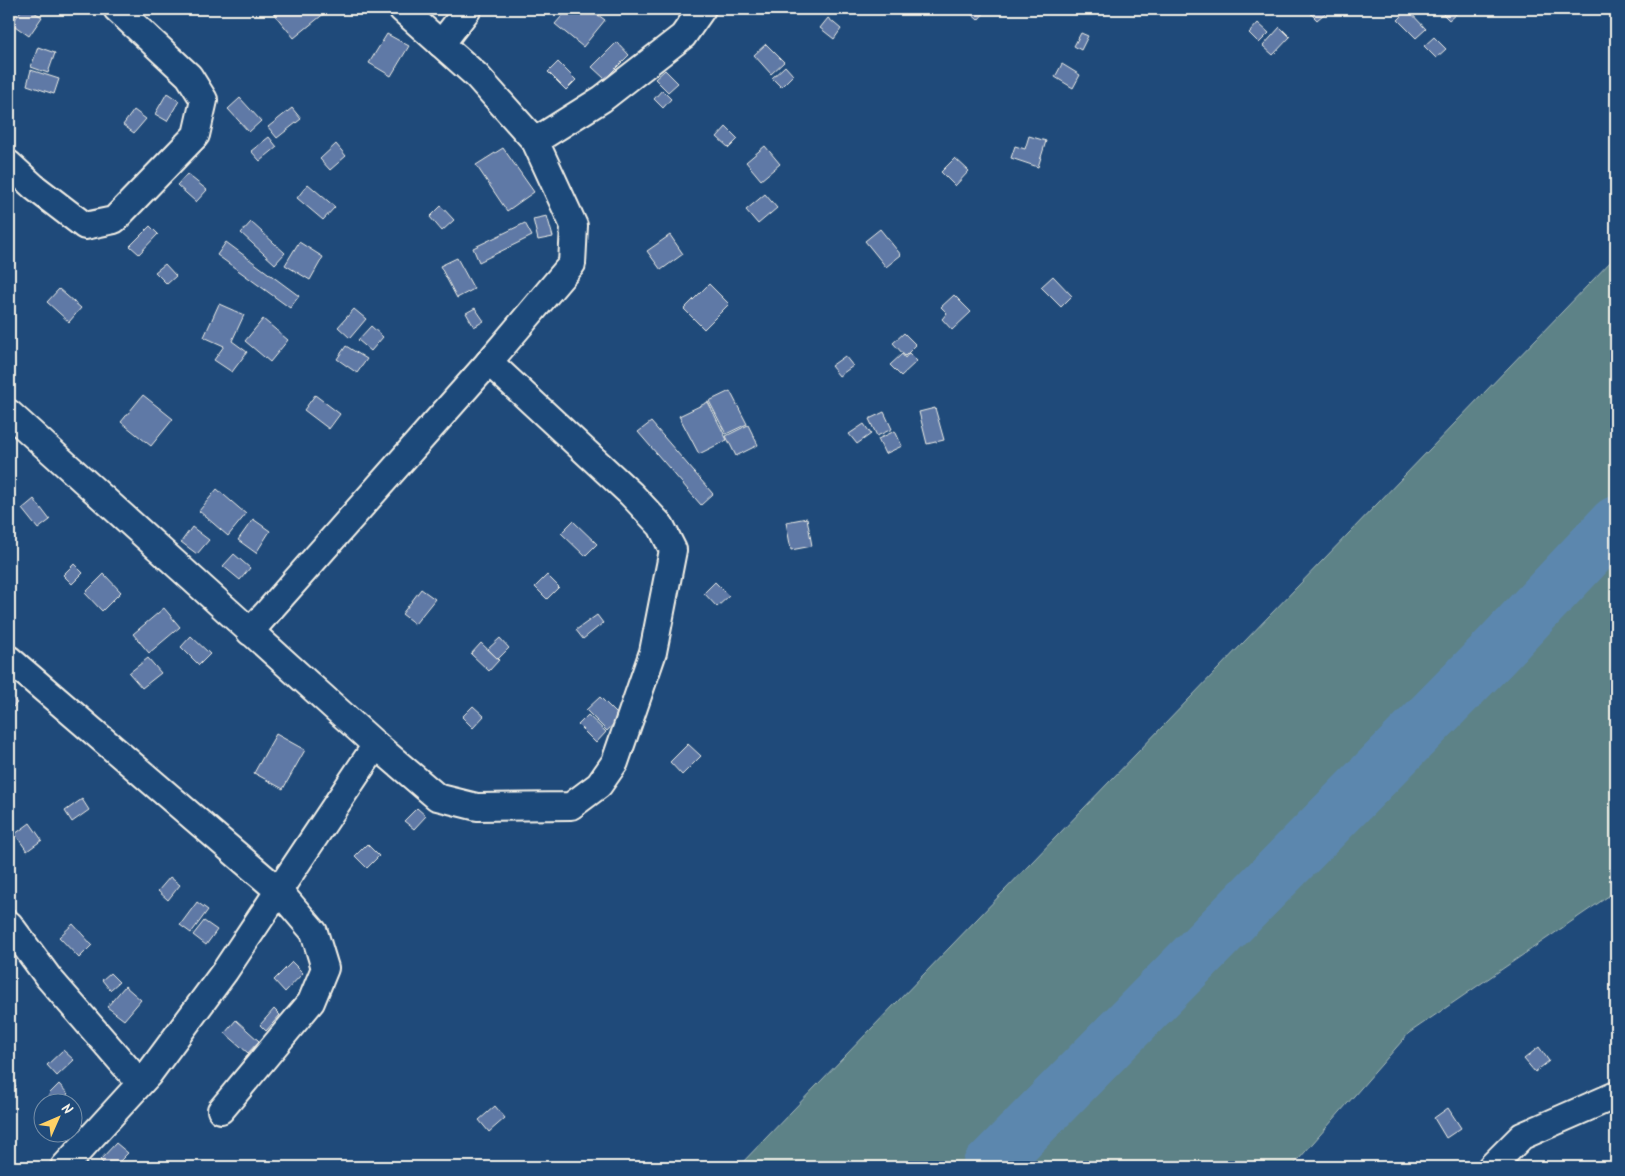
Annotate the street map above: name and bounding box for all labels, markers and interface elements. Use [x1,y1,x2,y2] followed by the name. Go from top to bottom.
[32,1094,82,1144] north arrow
[56,1099,78,1121] text: N

